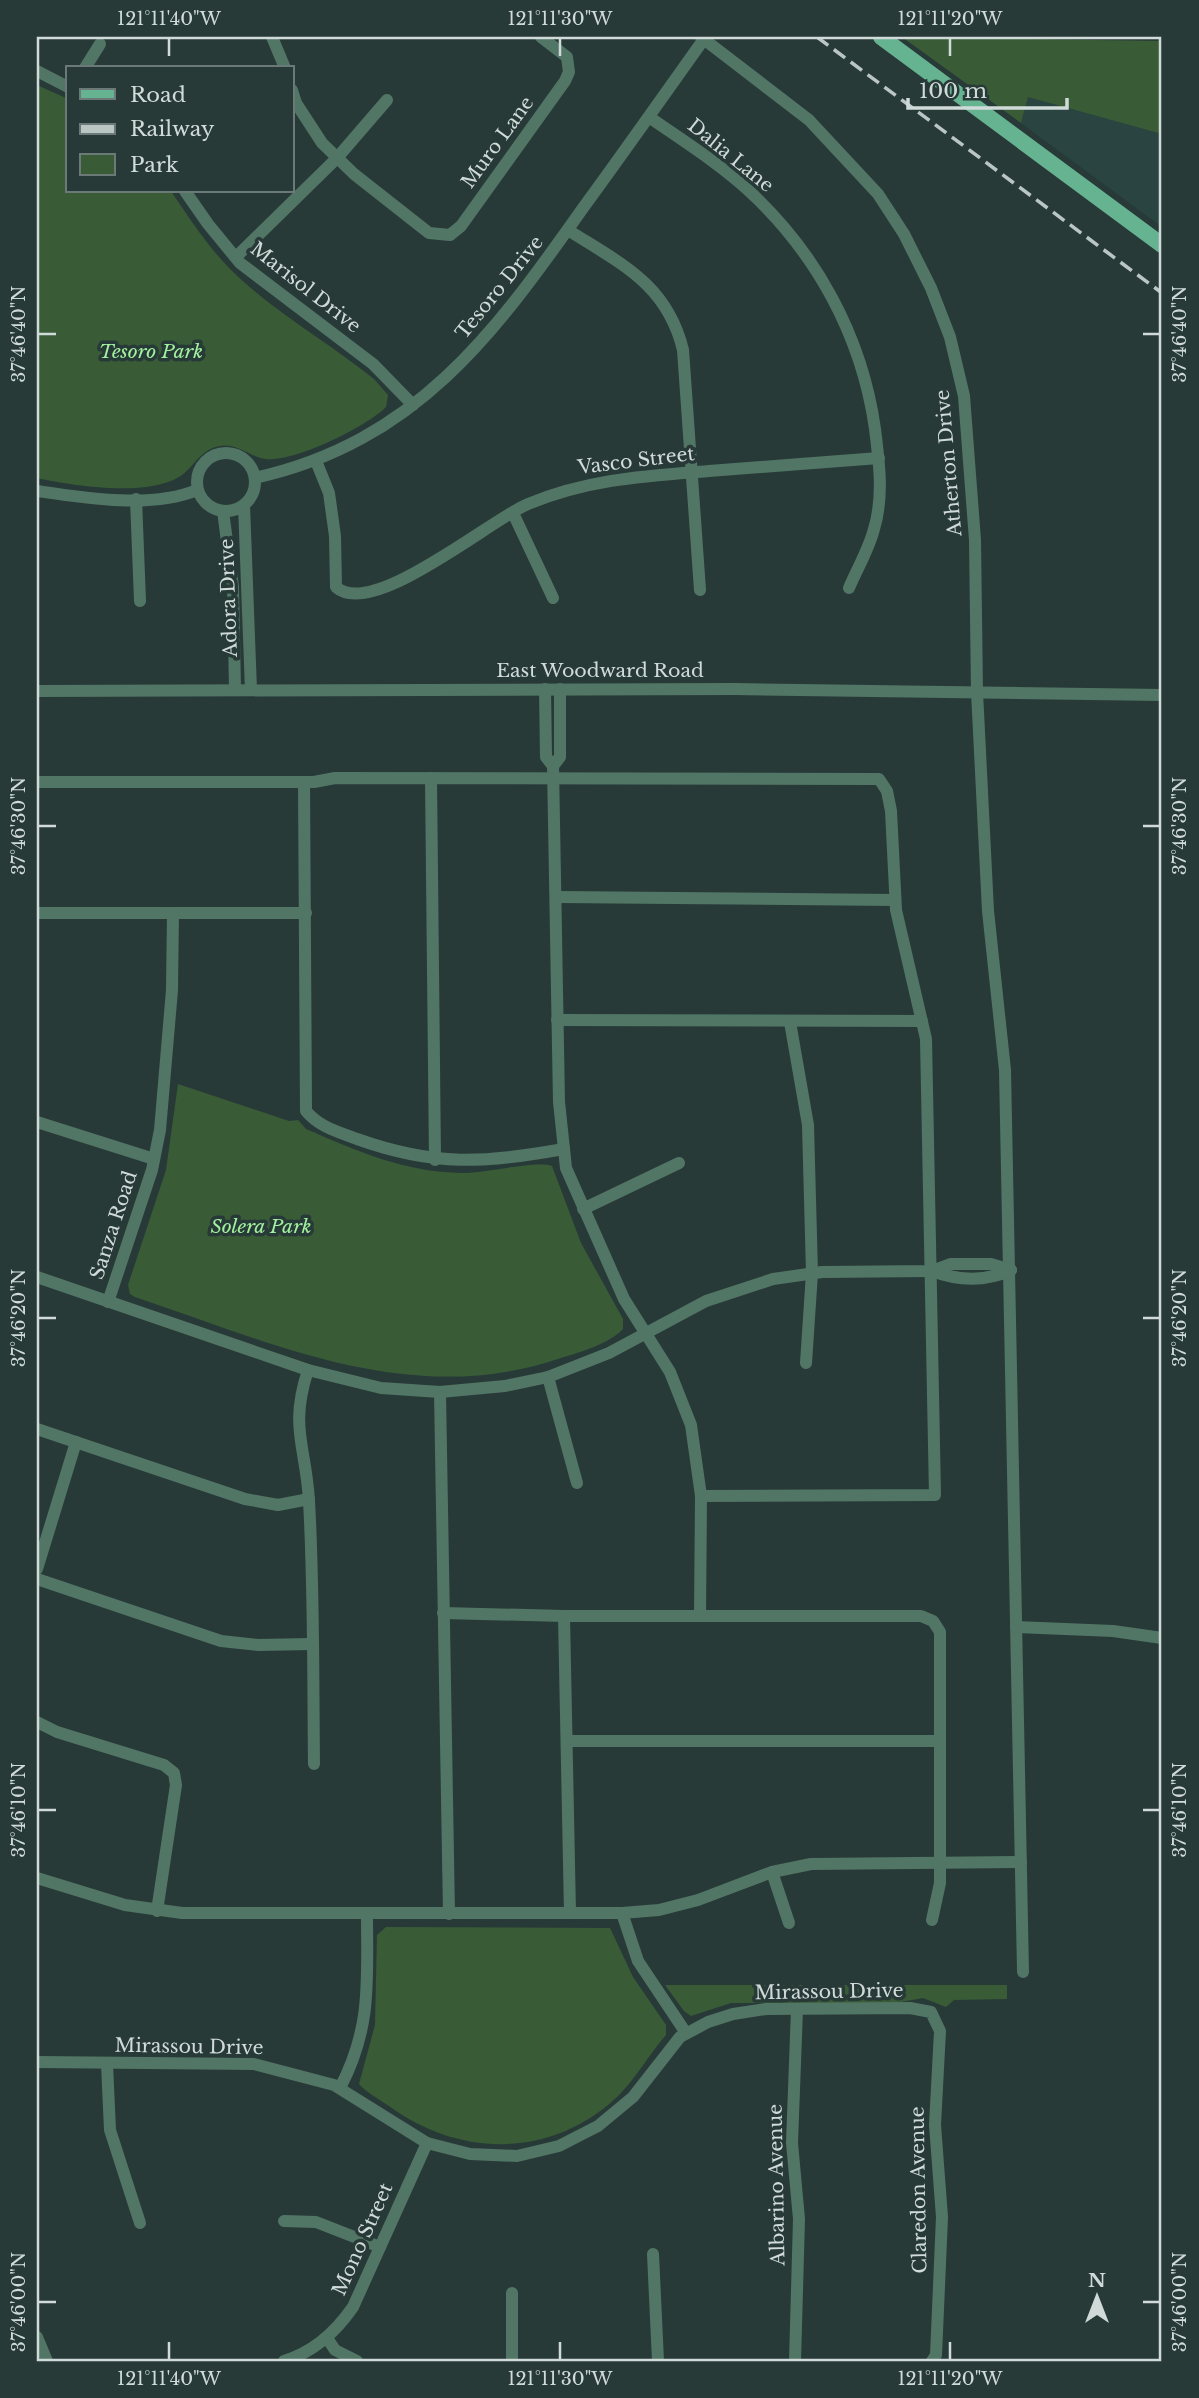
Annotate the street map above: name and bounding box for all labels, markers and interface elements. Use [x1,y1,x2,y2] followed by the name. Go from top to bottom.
[117,8,222,30] text: 121°11'40"W
[507,8,613,30] text: 121°11'30"W
[897,8,1003,30] text: 121°11'20"W
[66,66,294,192] legend
[908,66,1068,110] scale bar
[919,78,987,104] text: 100 m
[130,82,186,108] text: Road
[456,92,538,193] street label: Muro Lane
[683,114,778,197] street label: Dalia Lane
[130,116,215,142] text: Railway
[130,152,179,178] text: Park
[451,231,548,344] street label: Tesoro Drive
[246,237,365,338] street label: Marisol Drive
[8,285,30,383] text: 37°46'40"N
[1169,285,1191,383] text: 37°46'40"N
[99,340,203,363] park label: Tesoro Park
[931,389,966,538] street label: Atherton Drive
[575,442,697,479] street label: Vasco Street
[215,538,242,659] street label: Adora Drive
[496,659,704,682] street label: East Woodward Road
[8,777,30,875] text: 37°46'30"N
[1169,777,1191,875] text: 37°46'30"N
[85,1168,142,1282] street label: Sanza Road
[210,1215,312,1238] park label: Solera Park
[8,1269,30,1367] text: 37°46'20"N
[1169,1269,1191,1367] text: 37°46'20"N
[8,1762,30,1858] text: 37°46'10"N
[1169,1762,1191,1858] text: 37°46'10"N
[754,1979,904,2004] street label: Mirassou Drive
[114,2034,264,2059] street label: Mirassou Drive
[764,2104,789,2267] street label: Albarino Avenue
[906,2106,931,2274] street label: Claredon Avenue
[327,2179,398,2299] street label: Mono Street
[8,2252,30,2352] text: 37°46'00"N
[1169,2252,1191,2352] text: 37°46'00"N
[1062,2262,1132,2332] north arrow
[1088,2269,1106,2292] text: N
[117,2368,222,2390] text: 121°11'40"W
[507,2368,613,2390] text: 121°11'30"W
[897,2368,1003,2390] text: 121°11'20"W

